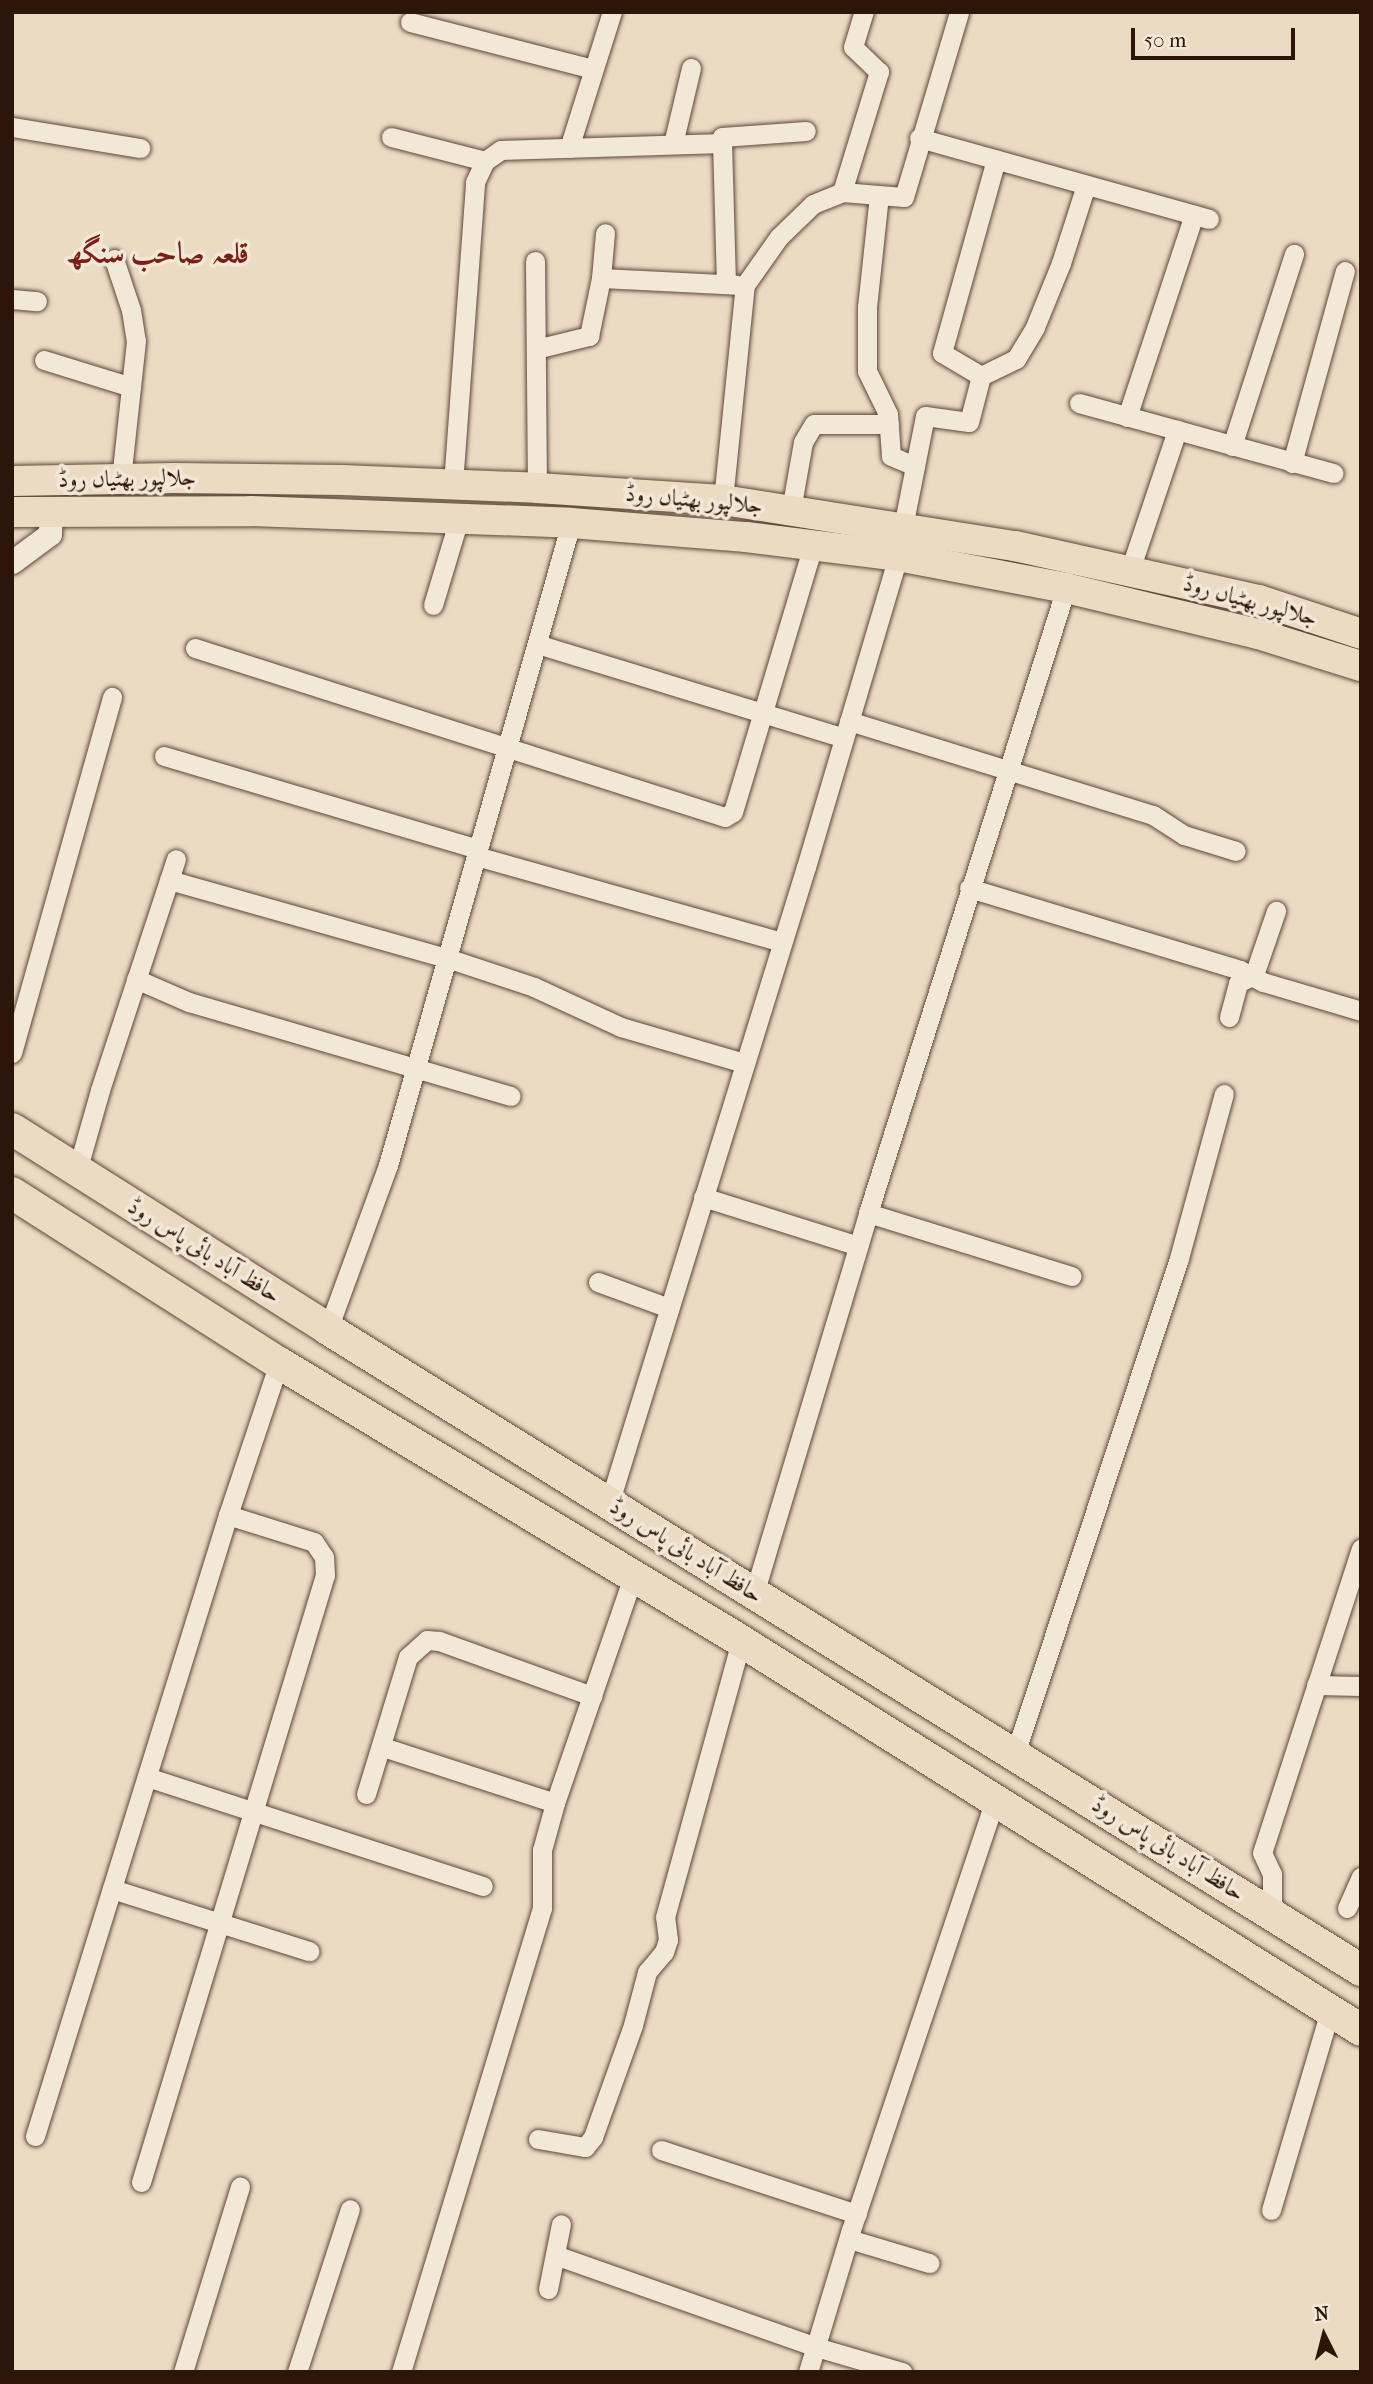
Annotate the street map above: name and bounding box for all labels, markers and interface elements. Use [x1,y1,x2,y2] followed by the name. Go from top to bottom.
[1135,14,1300,58] scale bar
[1144,28,1187,52] text: 50 m
[67,236,249,272] district label: قلعہ صاحب سنگھ
[58,464,196,494] street label: جلالپور بھٹیاں روڈ
[624,480,764,520] street label: جلالپور بھٹیاں روڈ
[1180,570,1320,632] street label: جلالپور بھٹیاں روڈ
[122,1193,286,1309] street label: حافظ آباد بائی پاس روڈ
[604,1493,768,1609] street label: حافظ آباد بائی پاس روڈ
[1086,1791,1250,1907] street label: حافظ آباد بائی پاس روڈ
[1289,2300,1359,2370] north arrow
[1313,2302,1330,2326] text: N

